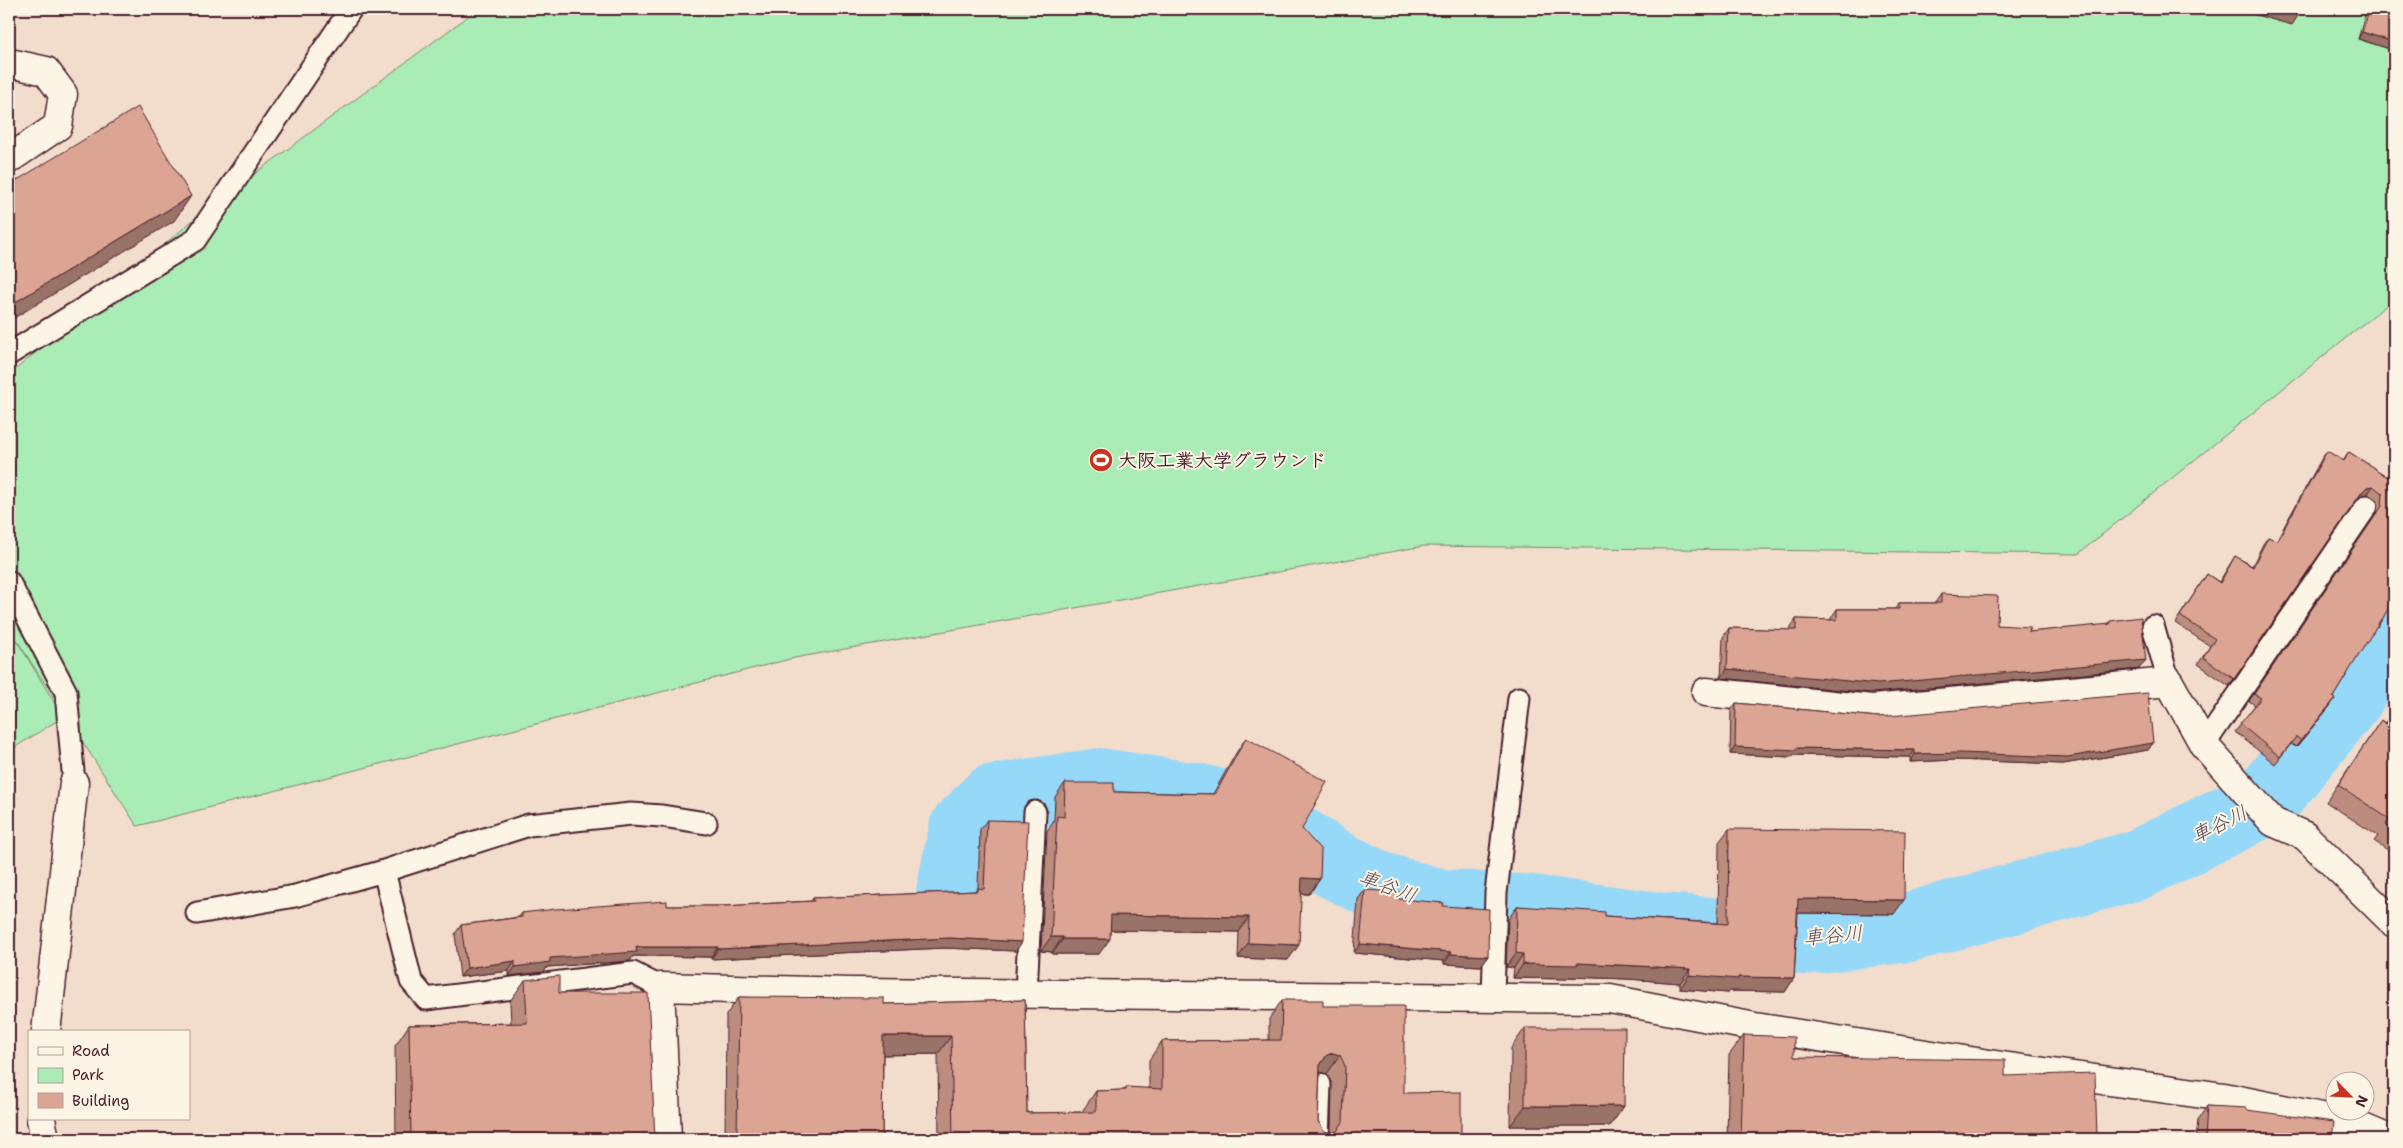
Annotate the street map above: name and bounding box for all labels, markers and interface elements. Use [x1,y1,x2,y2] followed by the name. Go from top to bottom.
[1088,447,1114,473] sports icon: 大阪工業大学グラウンド
[1118,448,1327,473] place label: 大阪工業大学グラウンド
[2186,799,2252,849] water label: 車谷川
[1355,864,1421,908] water label: 車谷川
[1802,919,1864,951] water label: 車谷川
[28,1030,190,1120] legend
[72,1041,110,1061] text: Road
[72,1065,104,1085] text: Park
[2326,1070,2376,1120] north arrow
[72,1091,129,1111] text: Building
[2351,1093,2372,1110] text: N

